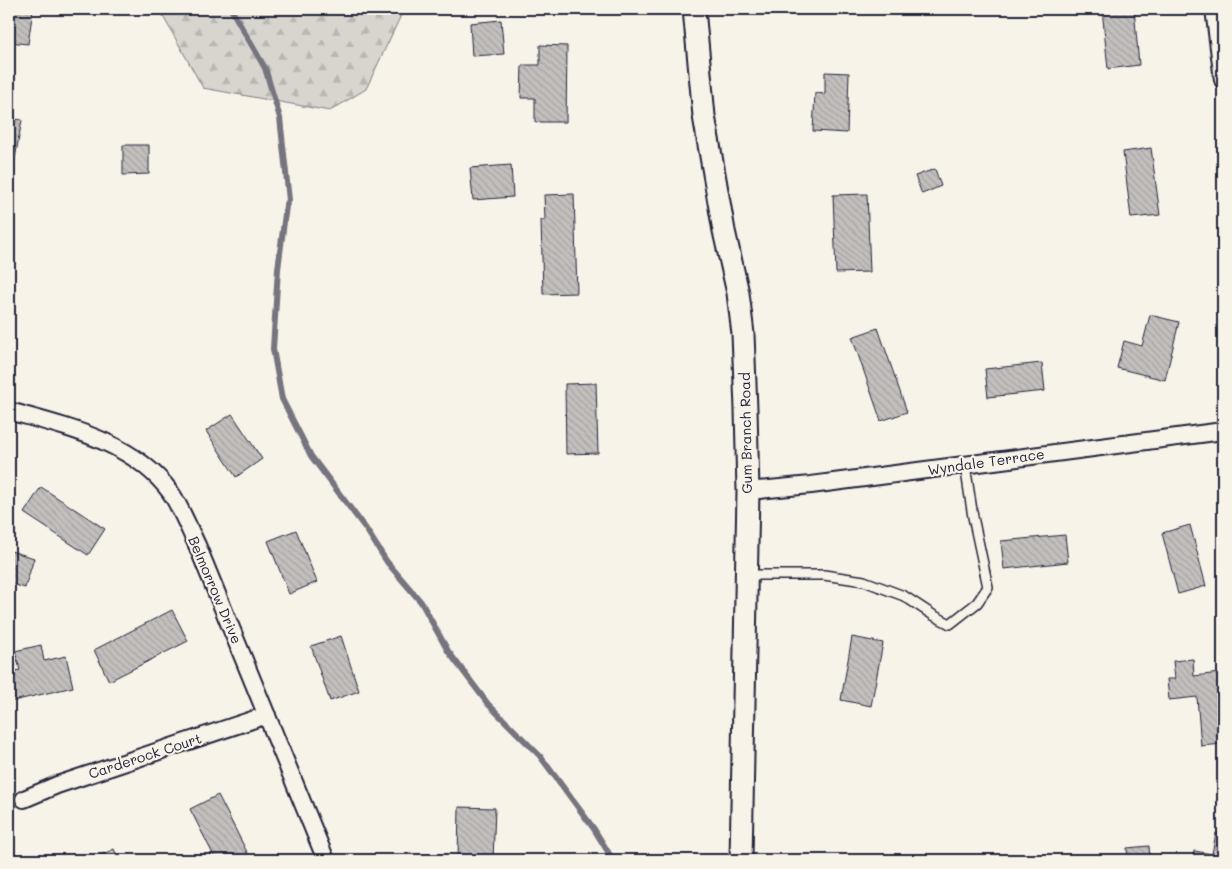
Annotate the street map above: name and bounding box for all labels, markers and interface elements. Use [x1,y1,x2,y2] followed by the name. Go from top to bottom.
[735,372,756,494] street label: Gum Branch Road
[926,444,1046,479] street label: Wyndale Terrace
[184,533,247,646] street label: Belmorrow Drive
[86,728,204,783] street label: Carderock Court

